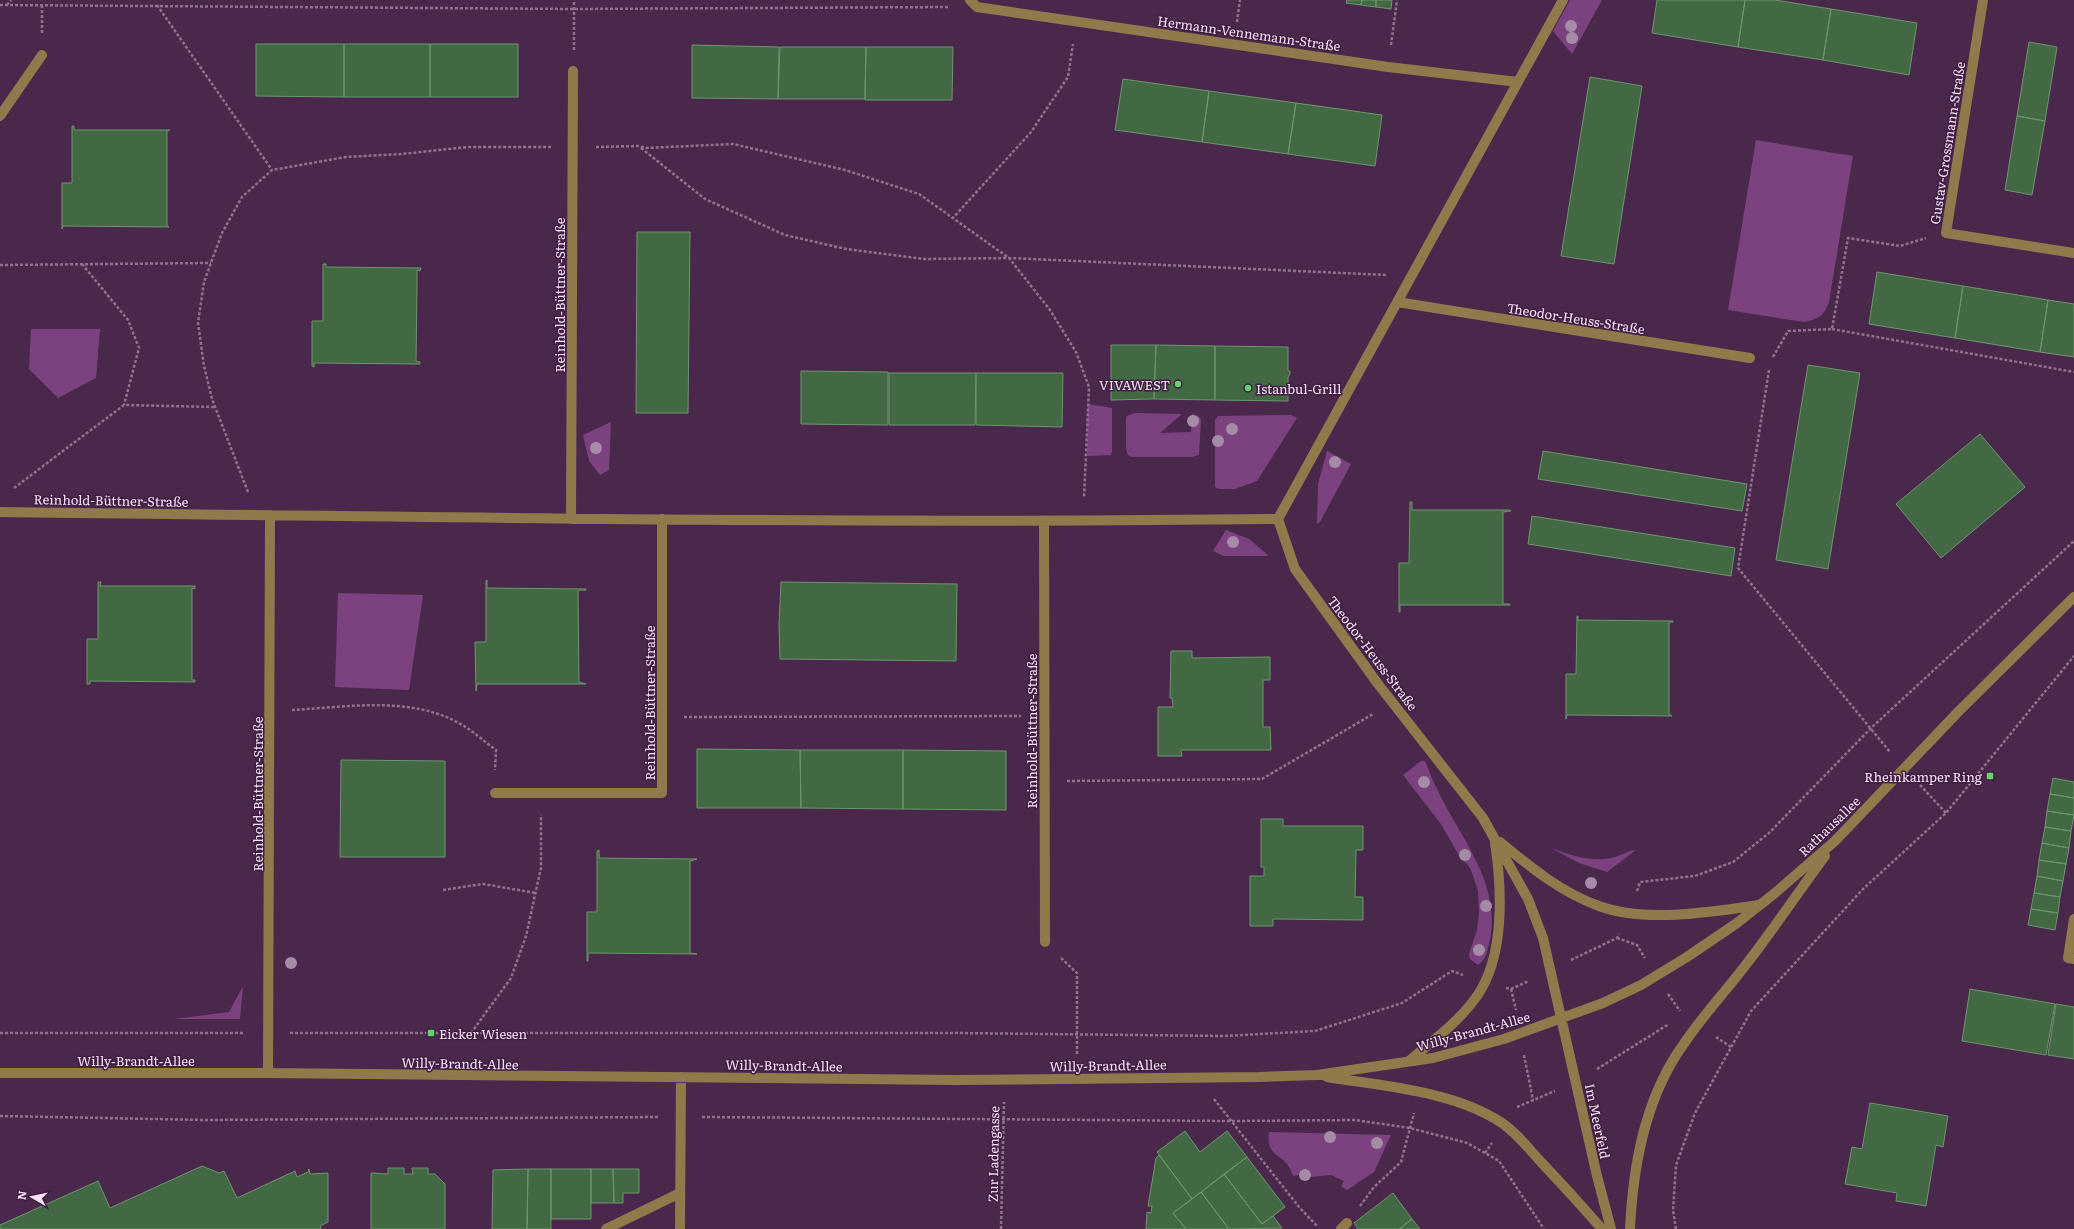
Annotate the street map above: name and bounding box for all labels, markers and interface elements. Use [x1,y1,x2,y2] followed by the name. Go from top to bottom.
[1156,11,1342,55] street label: Hermann-Vennemann-Straße
[1925,60,1969,226] street label: Gustav-Grossmann-Straße
[550,217,569,372] street label: Reinhold-Büttner-Straße
[1506,298,1647,338] street label: Theodor-Heuss-Straße
[1099,375,1170,394] place label: VIVAWEST
[1173,379,1183,389] marker: VIVAWEST
[1256,379,1342,398] place label: Istanbul-Grill
[1243,383,1253,393] marker: Istanbul-Grill
[33,489,189,511] street label: Reinhold-Büttner-Straße
[1323,592,1423,715] street label: Theodor-Heuss-Straße
[640,625,659,780] street label: Reinhold-Büttner-Straße
[1022,653,1041,808] street label: Reinhold-Büttner-Straße
[248,716,267,871] street label: Reinhold-Büttner-Straße
[1864,767,1983,786] place label: Rheinkamper Ring
[1985,771,1995,781] marker: Rheinkamper Ring
[1794,791,1864,860] street label: Rathausallee
[1414,1007,1532,1055] street label: Willy-Brandt-Allee
[439,1024,527,1043] place label: Eicker Wiesen
[426,1028,436,1038] marker: Eicker Wiesen
[77,1051,195,1070] street label: Willy-Brandt-Allee
[401,1052,519,1074] street label: Willy-Brandt-Allee
[725,1054,843,1076] street label: Willy-Brandt-Allee
[1049,1054,1167,1076] street label: Willy-Brandt-Allee
[1581,1082,1615,1160] street label: Im Meerfeld
[983,1106,1003,1202] street label: Zur Ladengasse
[12,1177,52,1217] north arrow
[13,1189,30,1201] text: N

